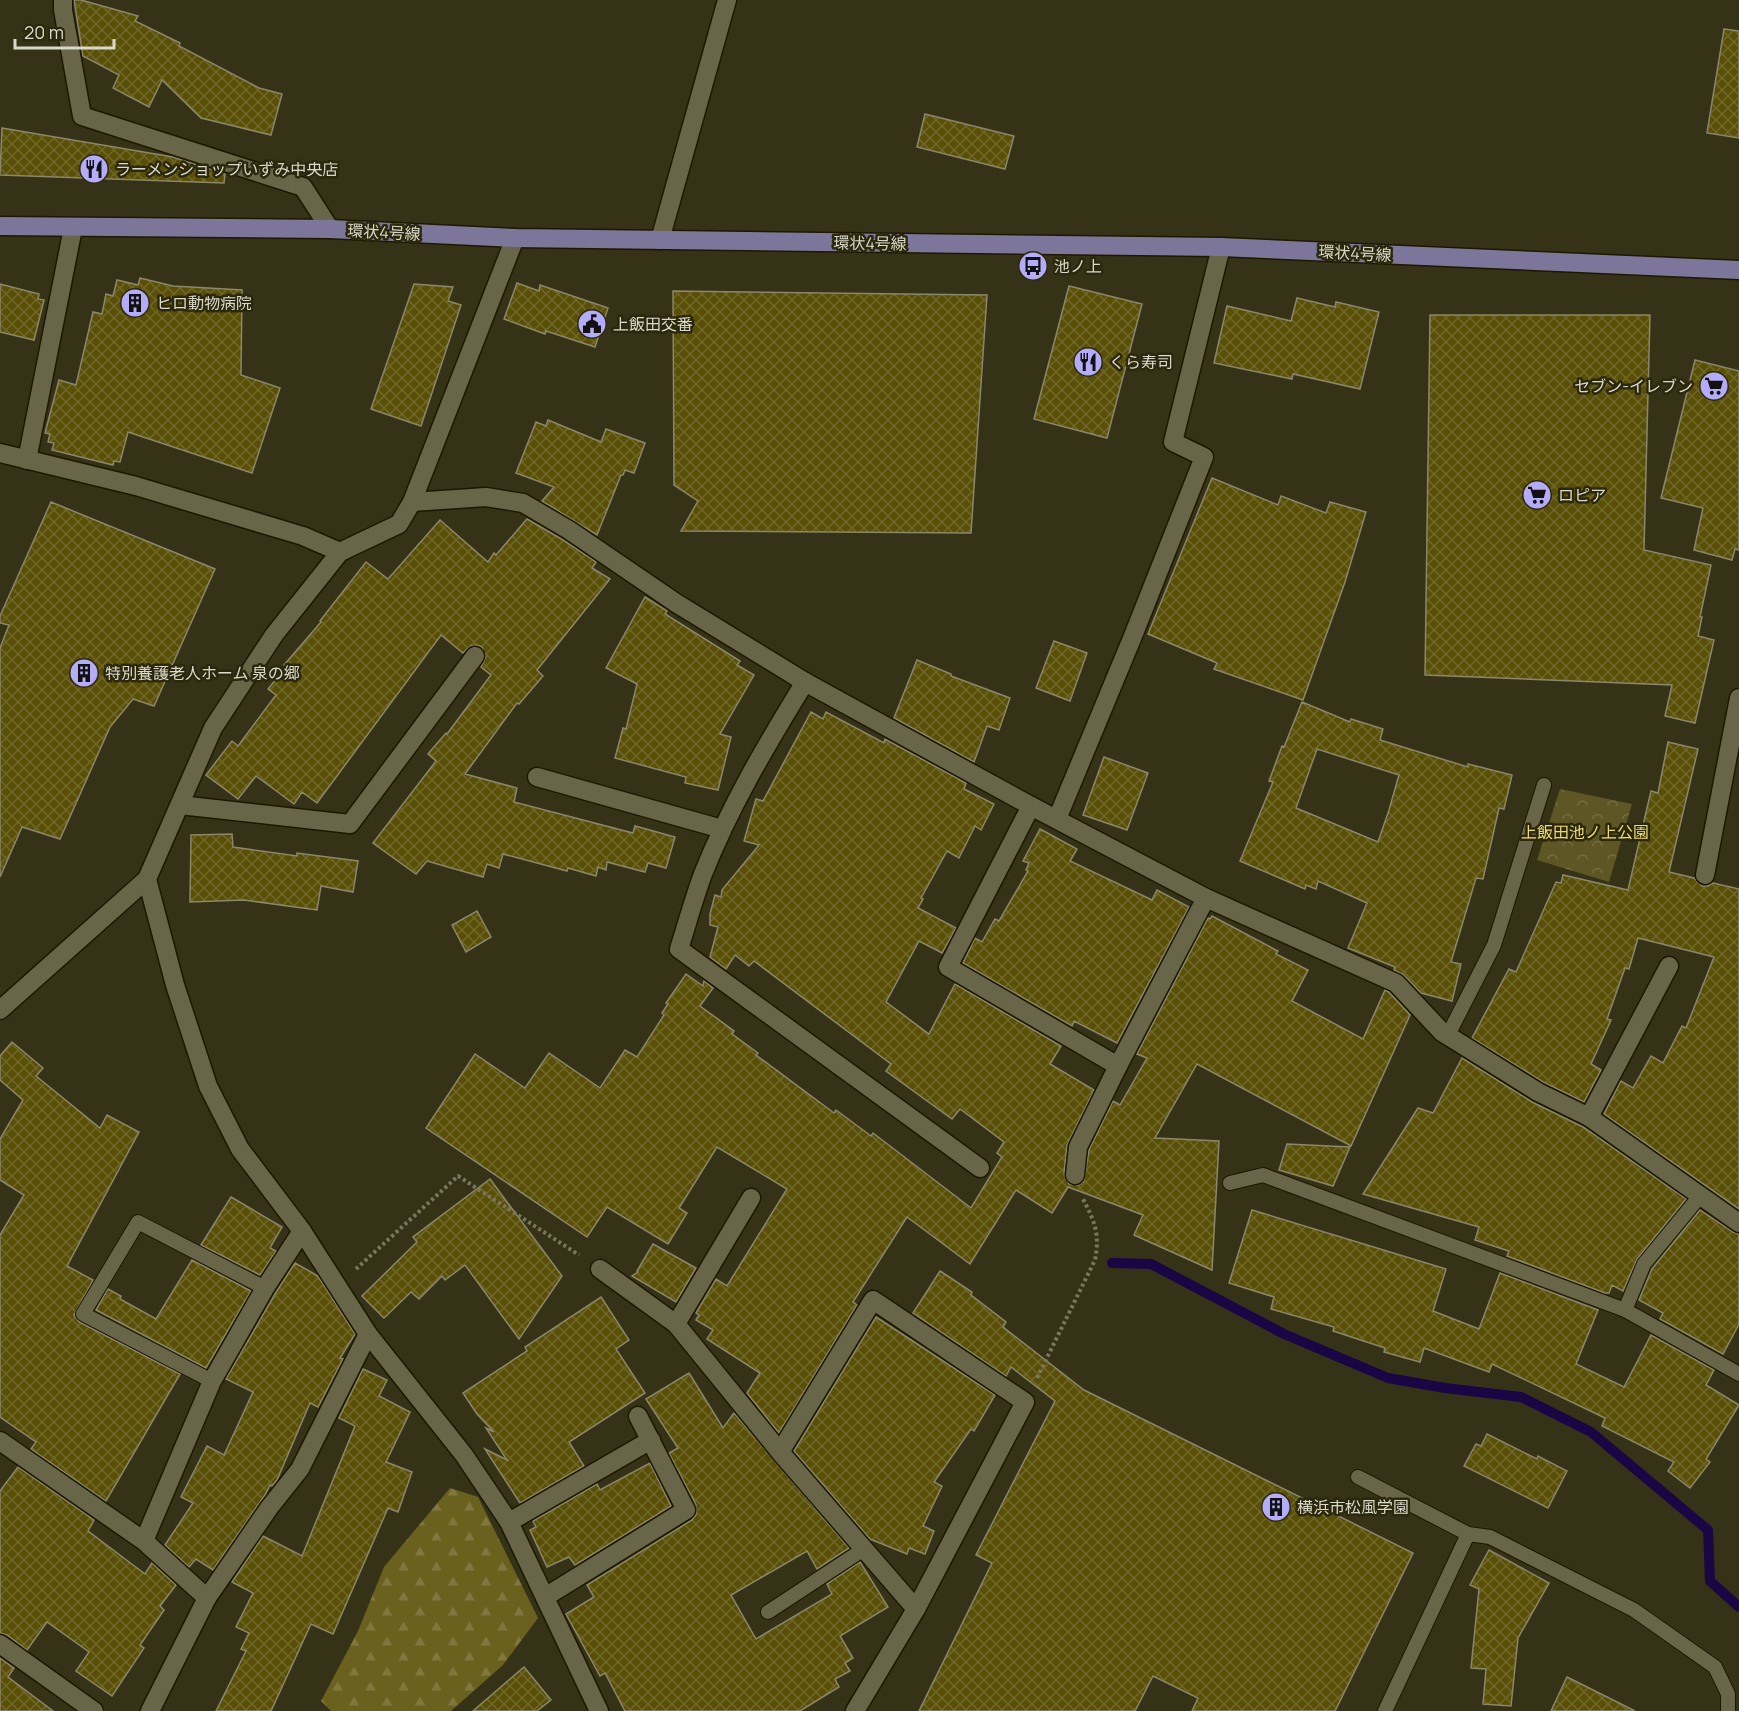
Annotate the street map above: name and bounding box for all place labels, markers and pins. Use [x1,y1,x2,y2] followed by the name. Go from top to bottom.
[78,153,110,185] restaurant icon: ラーメンショップいずみ中央店
[115,158,338,180] place label: ラーメンショップいずみ中央店
[1017,250,1049,282] bus stop icon: 池ノ上
[1054,255,1102,277] place label: 池ノ上
[119,287,151,319] building icon: ヒロ動物病院
[156,292,252,314] place label: ヒロ動物病院
[576,308,608,340] public building icon: 上飯田交番
[613,313,693,335] place label: 上飯田交番
[1072,346,1104,378] restaurant icon: くら寿司
[1109,351,1173,373] place label: くら寿司
[1698,370,1730,402] supermarket icon: セブン-イレブン
[1574,375,1693,397] place label: セブン-イレブン
[1521,479,1553,511] supermarket icon: ロピア
[1558,484,1606,506] place label: ロピア
[68,657,100,689] building icon: 特別養護老人ホーム 泉の郷
[105,662,300,684] place label: 特別養護老人ホーム 泉の郷
[1260,1491,1292,1523] building icon: 横浜市松風学園
[1297,1496,1409,1518] place label: 横浜市松風学園

